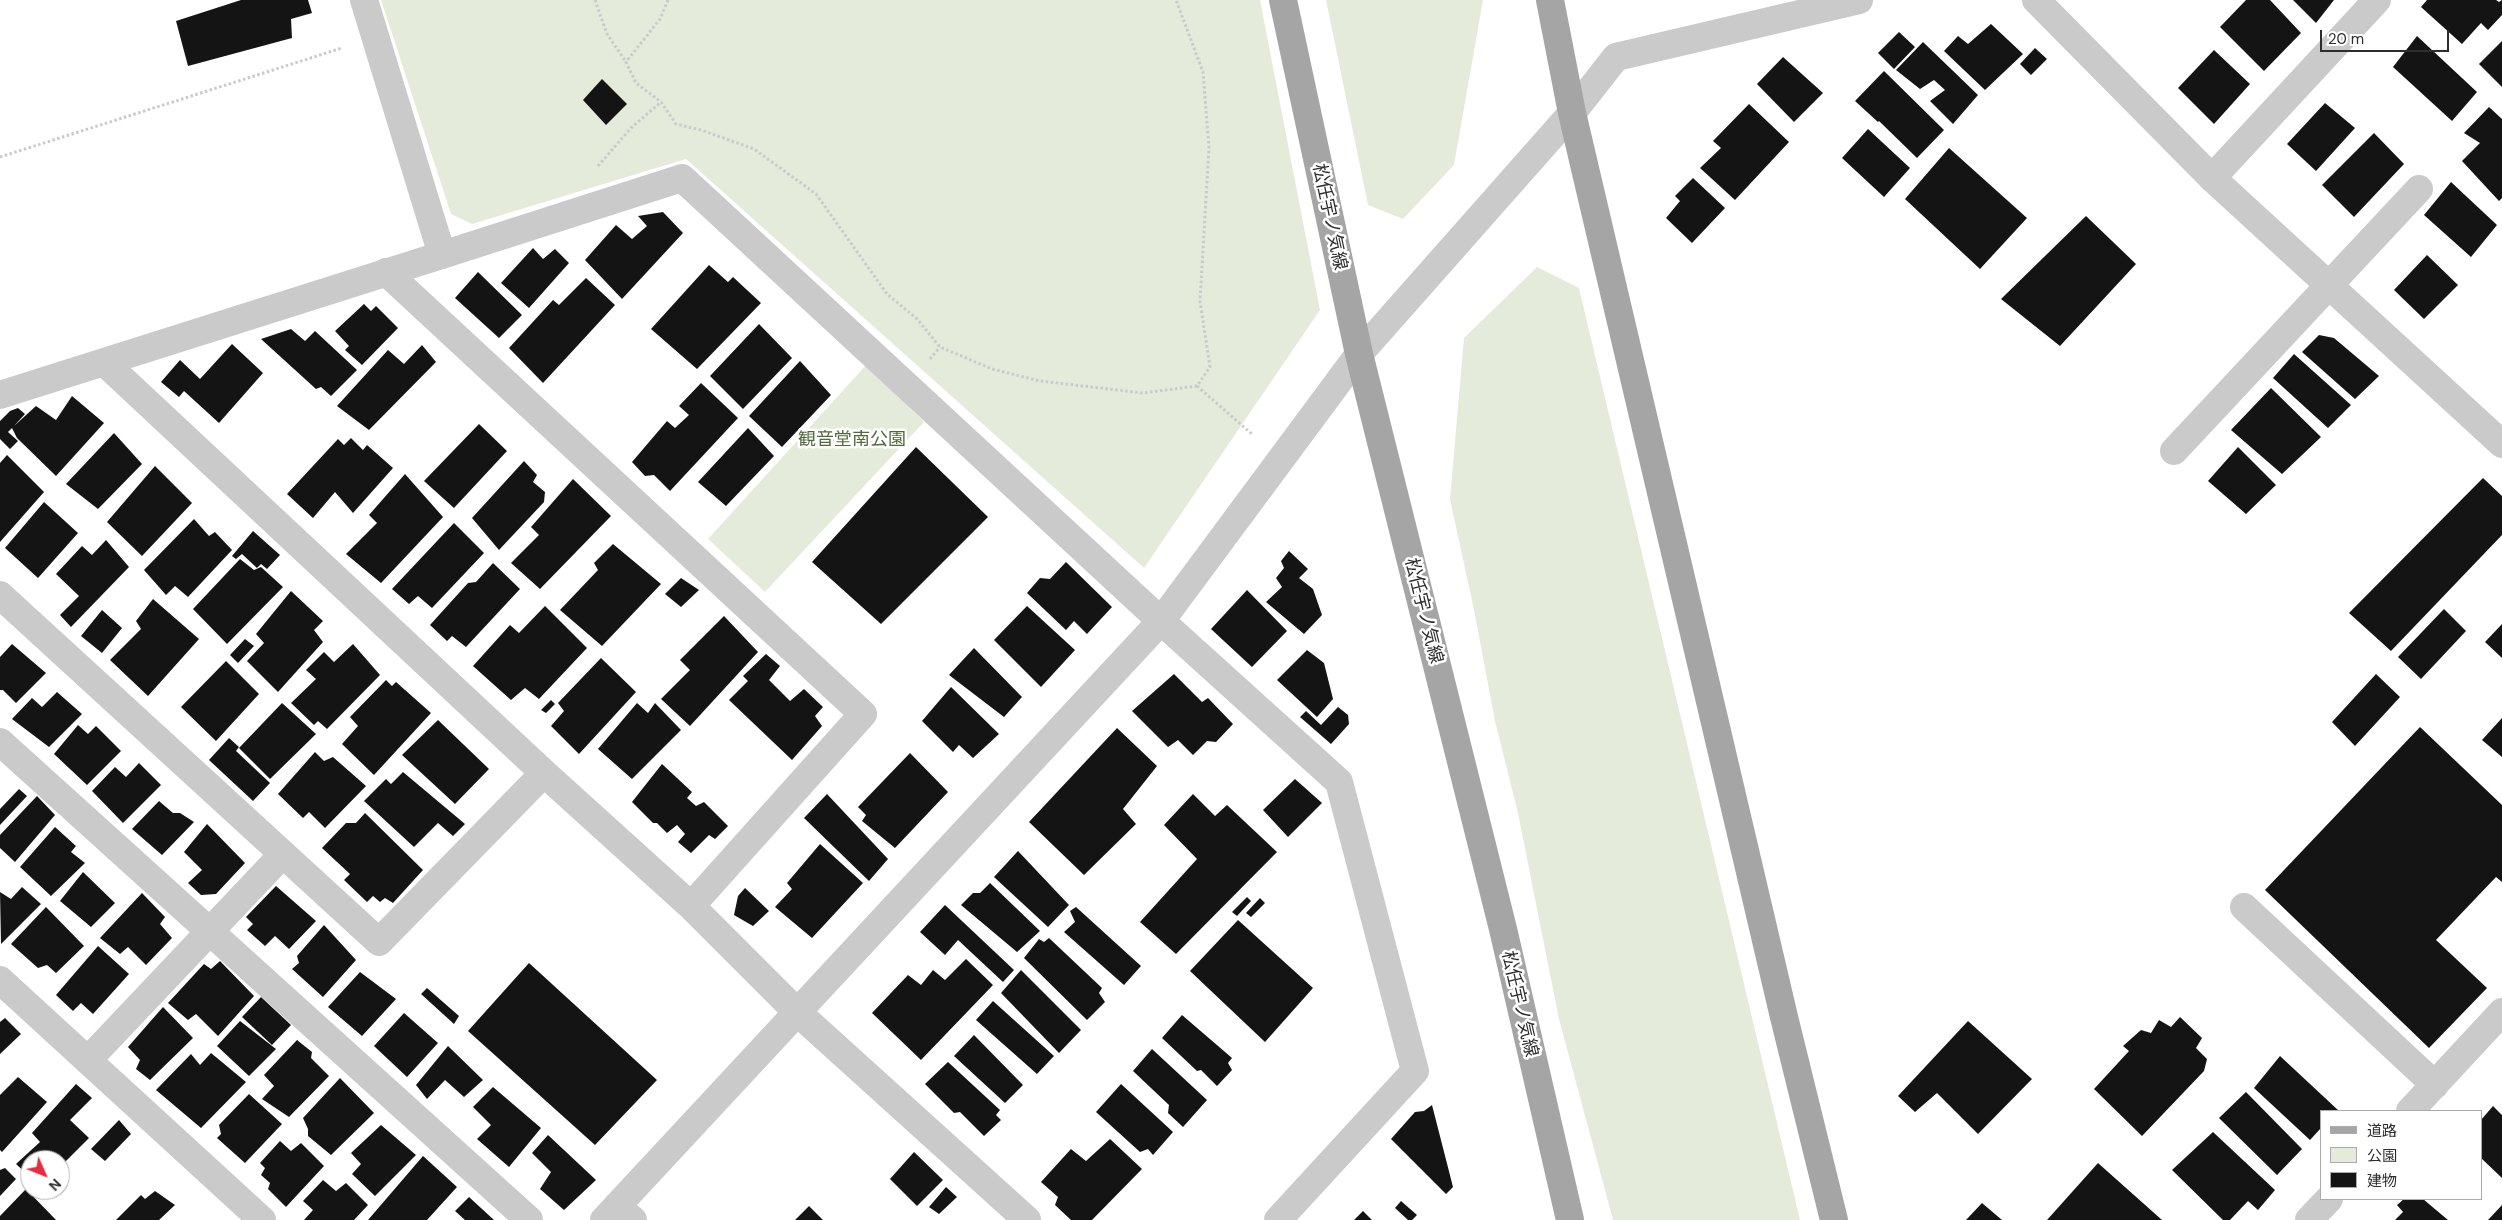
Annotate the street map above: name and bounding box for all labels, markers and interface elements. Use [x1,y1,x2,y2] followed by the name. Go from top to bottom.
[2322,20,2451,52] scale bar
[2328,29,2364,49] text: 20 m
[1307,162,1351,272] street label: 松任宇ノ気線
[798,429,906,451] park label: 観音堂南公園
[1399,556,1447,666] street label: 松任宇ノ気線
[1496,949,1542,1059] street label: 松任宇ノ気線
[2320,1110,2482,1200] legend
[2367,1121,2397,1141] text: 道路
[2367,1146,2397,1166] text: 公園
[20,1150,70,1200] north arrow
[2367,1171,2397,1191] text: 建物
[45,1175,65,1195] text: N

